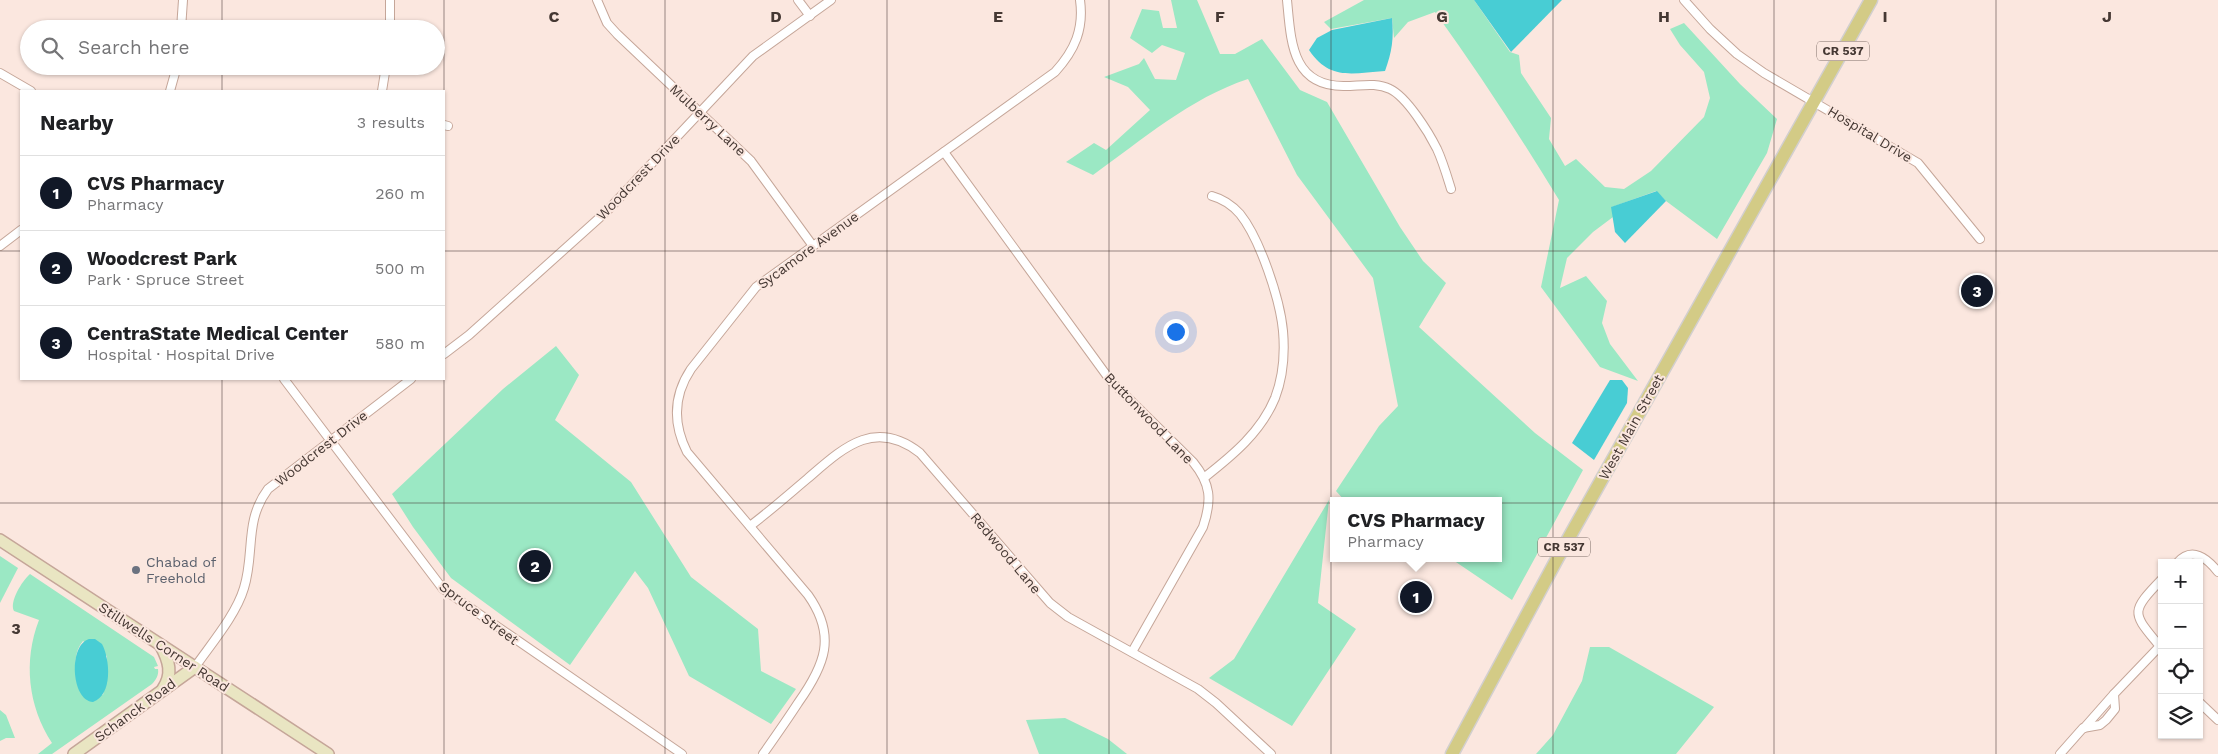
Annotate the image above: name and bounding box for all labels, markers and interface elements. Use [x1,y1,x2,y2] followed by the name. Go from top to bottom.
[549,7,560,26] text: C
[770,7,782,26] text: D
[993,7,1003,26] text: E
[1215,7,1225,26] text: F
[1436,7,1448,26] text: G
[1658,7,1670,26] text: H
[1882,7,1888,26] text: I
[2102,7,2112,26] text: J
[20,20,445,75] search box
[38,34,66,62] icon: search
[78,36,189,59] text: Search here
[1817,41,1869,60] road number: CR 537
[667,81,749,159] street label: Mulberry Lane
[1825,103,1915,165] street label: Hospital Drive
[40,110,113,135] text: Nearby
[357,113,425,132] text: 3 results
[593,131,683,223] street label: Woodcrest Drive
[87,172,224,195] text: CVS Pharmacy
[53,184,59,203] text: 1
[375,184,425,203] text: 260 m
[87,195,163,214] text: Pharmacy
[754,208,862,292] street label: Sycamore Avenue
[87,247,237,270] text: Woodcrest Park
[51,259,61,278] text: 2
[375,259,425,278] text: 500 m
[87,270,244,289] text: Park · Spruce Street
[1961,272,1993,310] pin: 3
[1163,319,1189,345] your location
[87,322,348,345] text: CentraState Medical Center
[51,334,61,353] text: 3
[375,334,425,353] text: 580 m
[87,345,275,364] text: Hospital · Hospital Drive
[1101,369,1197,467] street label: Buttonwood Lane
[1595,371,1667,483] street label: West Main Street
[272,407,370,489] street label: Woodcrest Drive
[1330,497,1502,562] popup
[967,509,1045,597] street label: Redwood Lane
[1347,509,1485,532] text: CVS Pharmacy
[1347,532,1424,551] text: Pharmacy
[1538,538,1590,556] road number: CR 537
[519,547,551,585] pin: 2
[146,554,217,586] place label: Chabad of Freehold
[2158,559,2203,739] map controls
[2158,559,2203,604] button: +
[130,564,142,576] marker: Chabad of Freehold
[436,578,522,648] street label: Spruce Street
[1400,578,1432,616] pin: 1
[96,599,232,695] street label: Stillwells Corner Road
[2158,604,2203,649] button: −
[11,619,21,638] text: 3
[2158,649,2203,694] button: locate
[91,675,179,745] street label: Schanck Road
[2158,694,2203,739] button: layers

